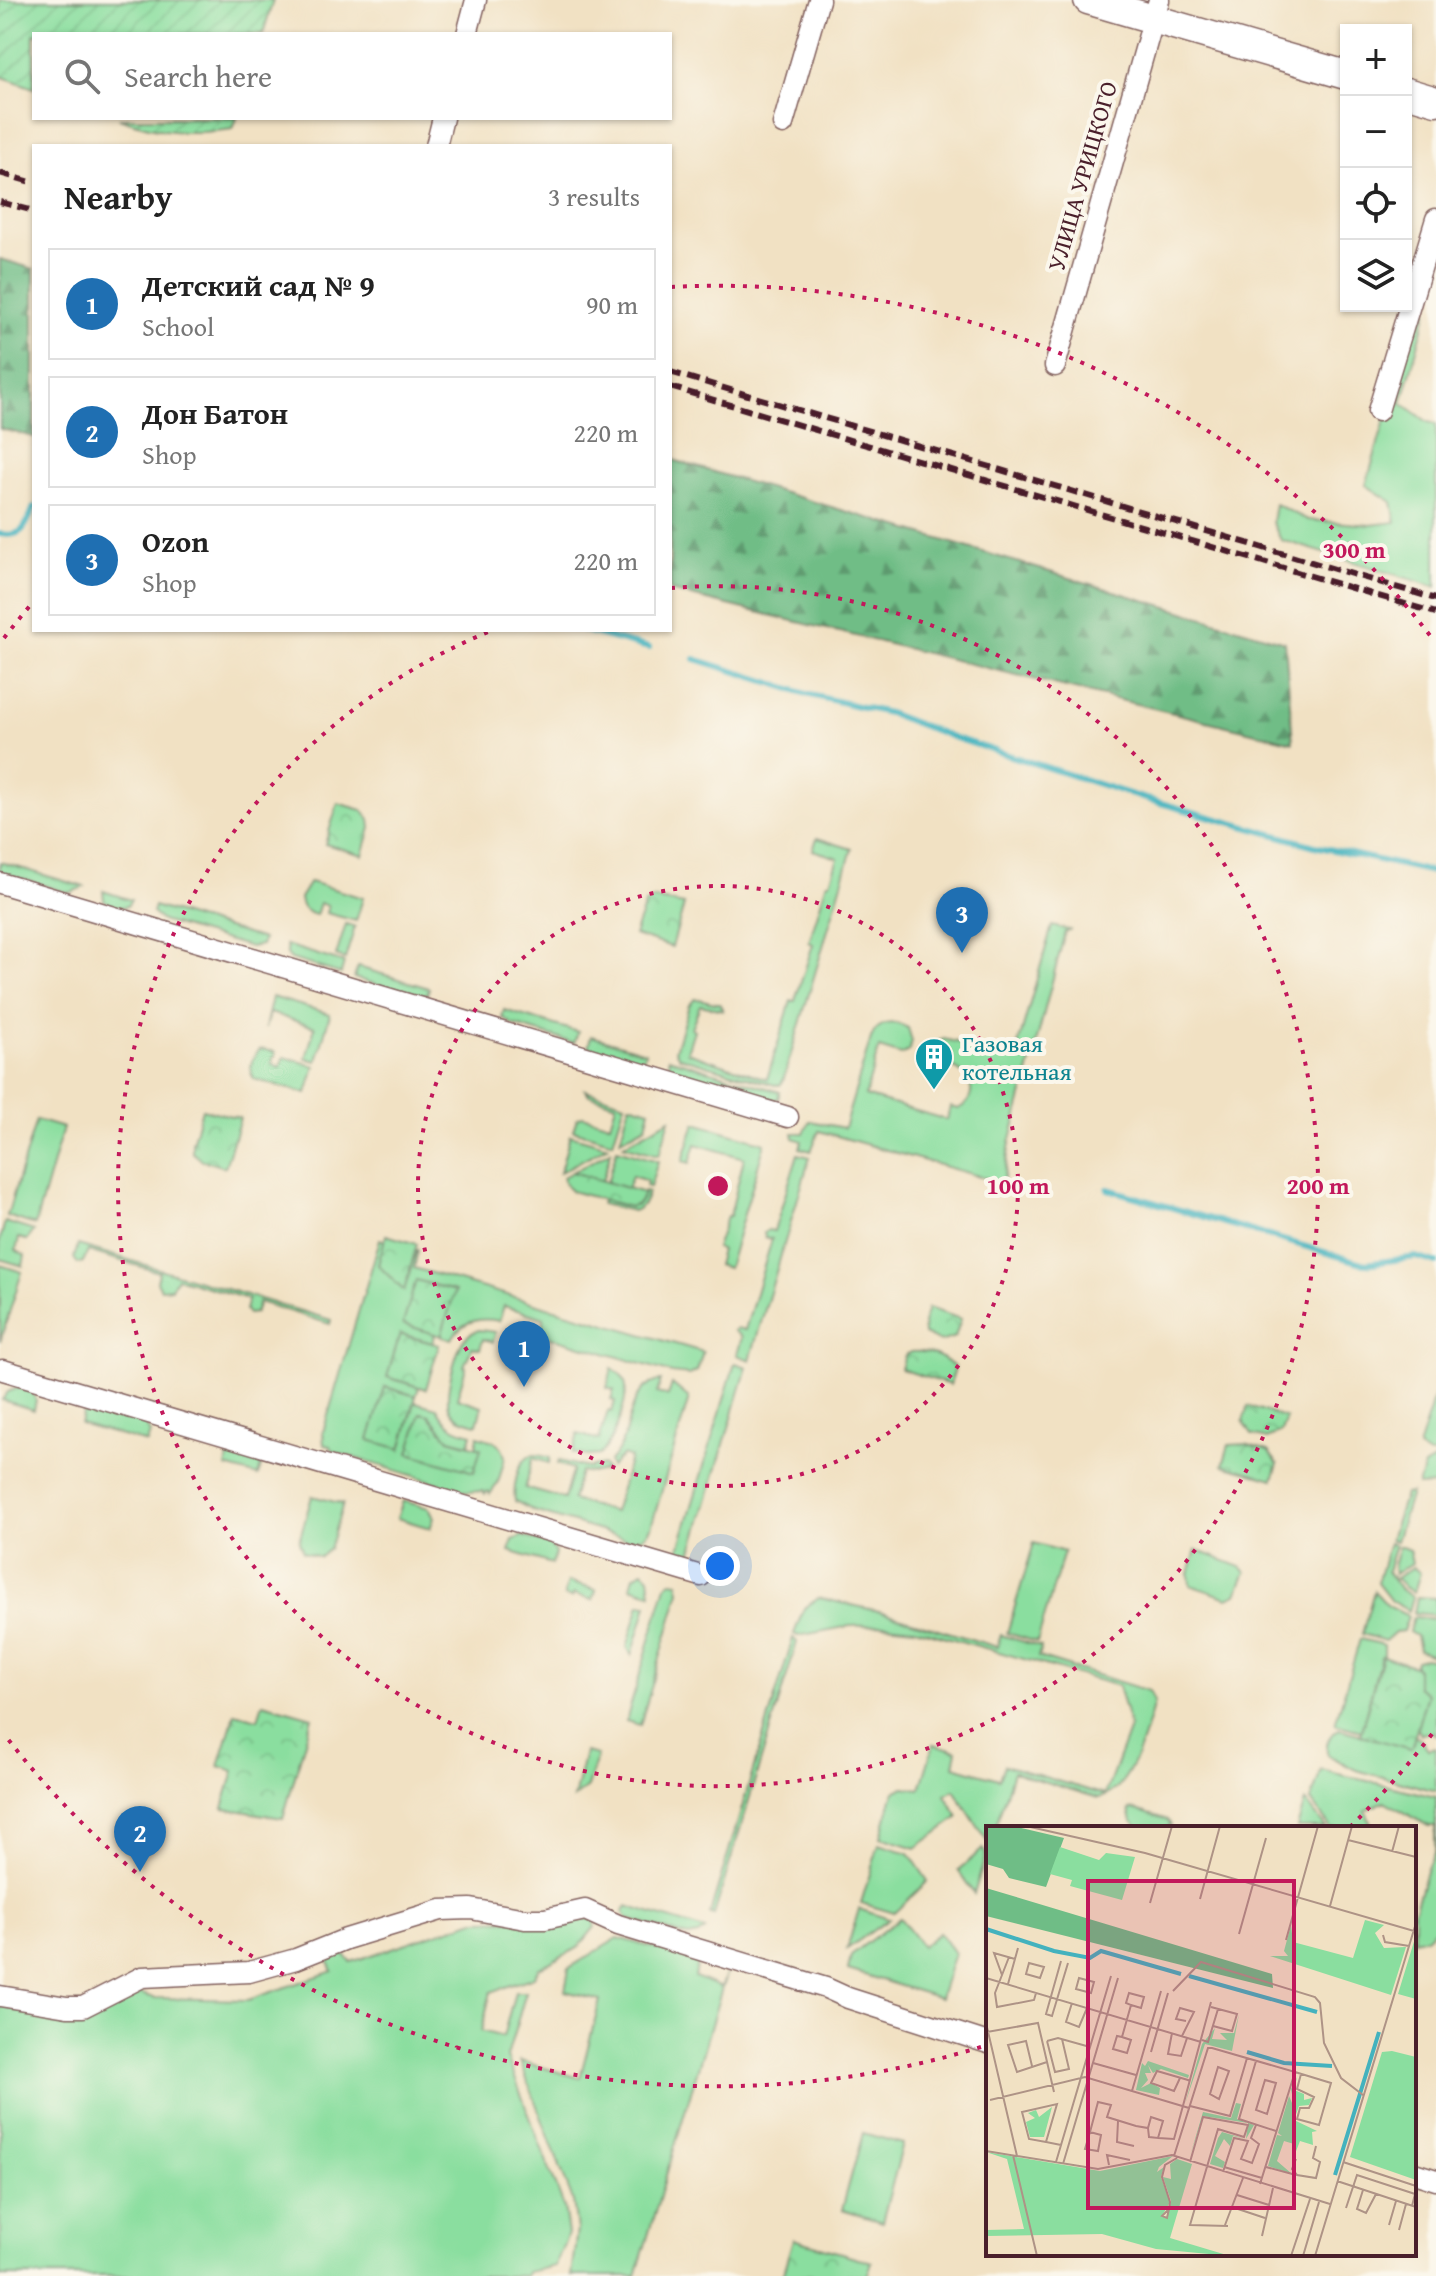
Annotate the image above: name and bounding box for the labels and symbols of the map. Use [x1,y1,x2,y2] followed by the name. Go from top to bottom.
[1038,77,1126,275] street label: УЛИЦА УРИЦКОГО
[1322,532,1386,567] text: 300 m
[936,887,988,953] pin: 3
[962,1026,1072,1089] place label: Газовая котельная
[913,1036,955,1091] building icon: Газовая котельная
[986,1168,1050,1203] text: 100 m
[1286,1168,1350,1203] text: 200 m
[704,1172,732,1200] centre of rings
[498,1321,550,1387] pin: 1
[700,1546,740,1586] your location
[114,1806,166,1872] pin: 2
[986,1826,1416,2256] inset map

